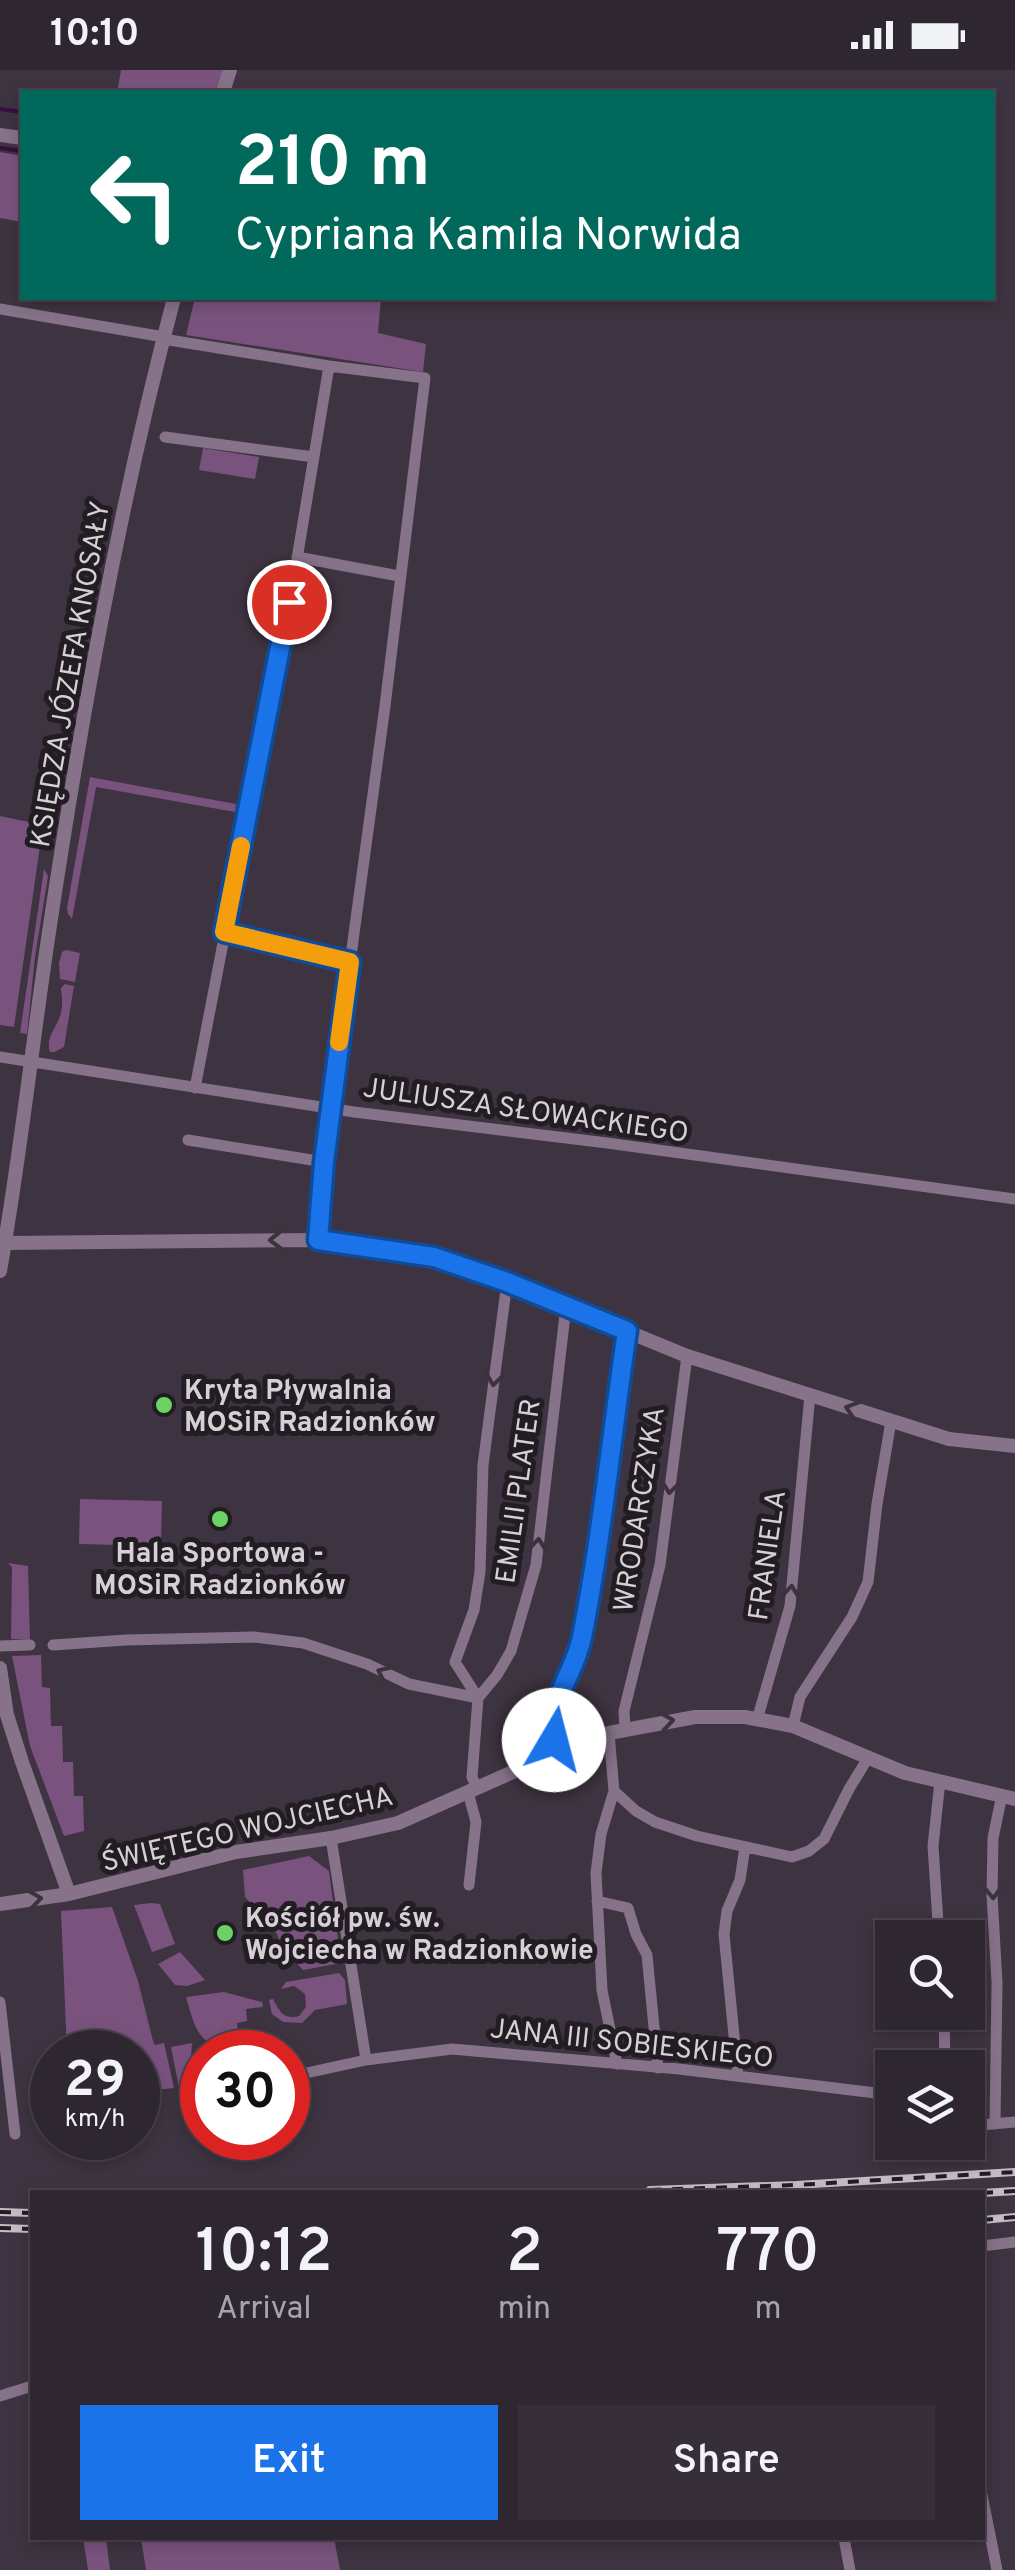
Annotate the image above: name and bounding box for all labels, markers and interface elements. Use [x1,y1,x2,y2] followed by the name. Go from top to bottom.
[50,11,140,60] text: 10:10
[235,122,431,211] text: 210 m
[70,130,200,260] icon: left
[235,209,742,266] text: Cypriana Kamila Norwida
[22,498,120,850] street label: KSIĘDZA JÓZEFA KNOSAŁY
[247,560,332,645] pin
[262,575,317,630] icon: arrive
[360,1071,691,1153] street label: JULIUSZA SŁOWACKIEGO
[267,1230,283,1251] one-way arrow
[484,1371,505,1387] one-way arrow
[184,1374,436,1442] place label: Kryta Pływalnia MOSiR Radzionków
[153,1394,175,1416] marker: Kryta Pływalnia MOSiR Radzionków
[489,1397,551,1586] street label: EMILII PLATER
[845,1400,862,1420] one-way arrow
[607,1404,675,1615] street label: WRODARCZYKA
[660,1479,681,1495] one-way arrow
[742,1488,796,1623] street label: FRANIELA
[209,1508,231,1530] marker: Hala Sportowa - MOSiR Radzionków
[94,1537,346,1605] place label: Hala Sportowa - MOSiR Radzionków
[527,1537,549,1553] one-way arrow
[780,1583,801,1599] one-way arrow
[377,1665,395,1685] one-way arrow
[502,1688,606,1792] position arrow
[659,1711,676,1732] one-way arrow
[98,1778,397,1882] street label: ŚWIĘTEGO WOJCIECHA
[982,1884,1003,1900] one-way arrow
[26,1889,43,1910] one-way arrow
[245,1902,594,1970] place label: Kościół pw. św. Wojciecha w Radzionkowie
[875,1920,985,2160] map controls
[875,1920,985,2030] button: search
[214,1922,236,1944] marker: Kościół pw. św. Wojciecha w Radzionkowie
[488,2012,775,2078] street label: JANA III SOBIESKIEGO
[180,2030,310,2160] speed limit sign: 30
[875,2050,985,2160] button: layers
[64,2051,126,2114] text: 29
[65,2104,125,2136] text: km/h
[195,2217,332,2293] text: 10:12
[506,2217,543,2293] text: 2
[717,2217,820,2293] text: 770
[216,2290,312,2330] text: Arrival
[498,2290,551,2330] text: min
[755,2290,782,2330] text: m
[80,2405,498,2520] button: Exit
[518,2405,935,2520] button: Share

